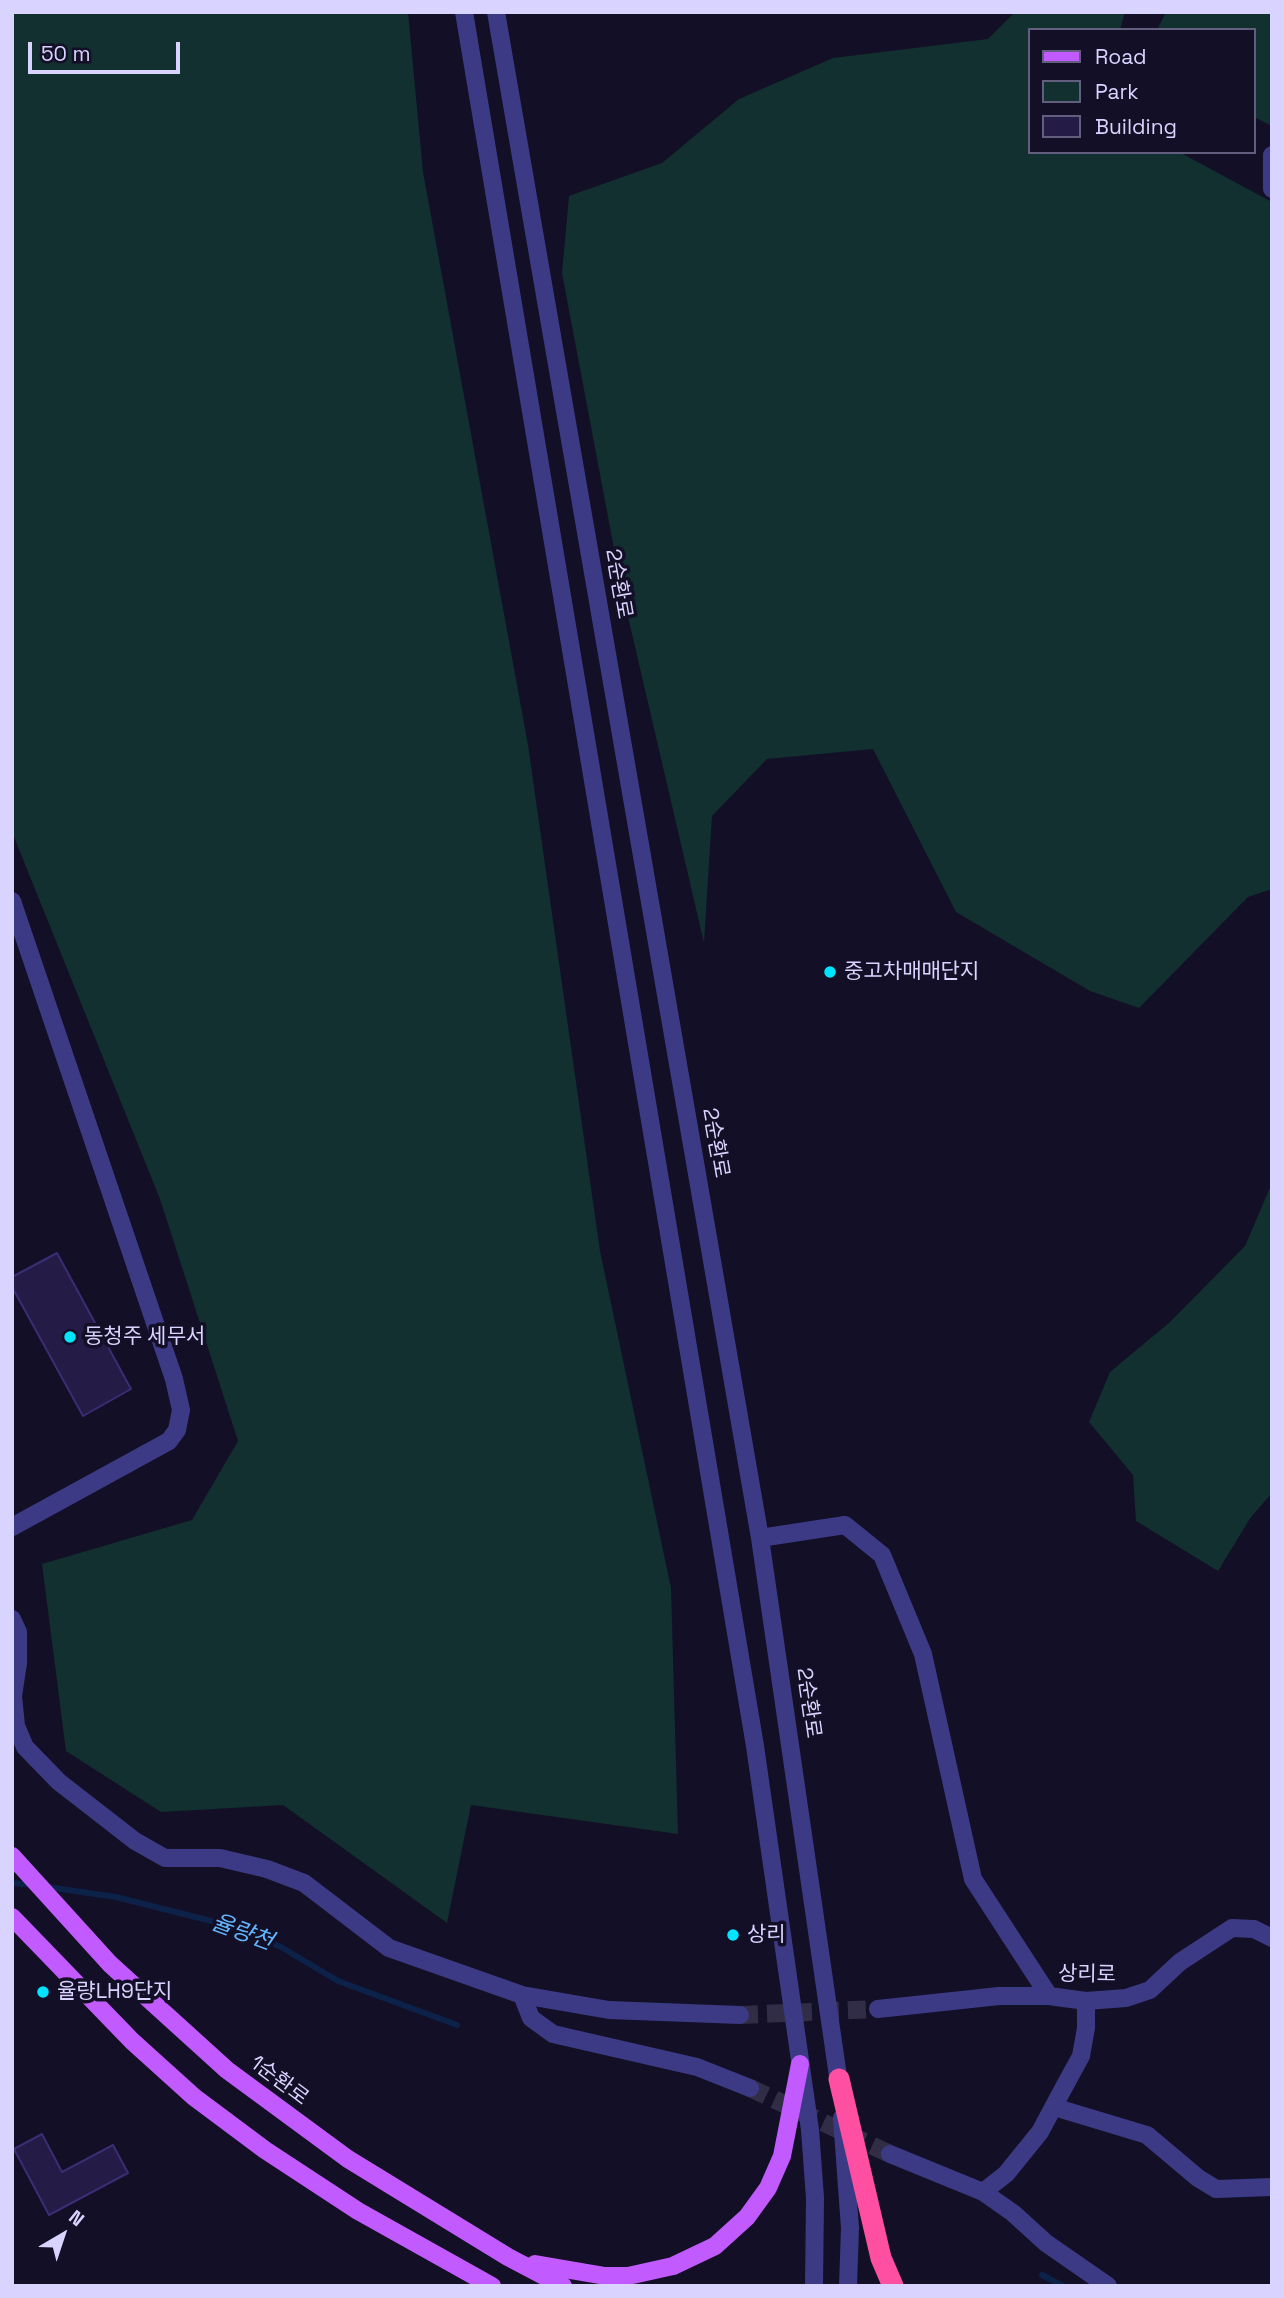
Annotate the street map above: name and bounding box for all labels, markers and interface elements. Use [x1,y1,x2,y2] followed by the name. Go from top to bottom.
[32,28,184,72] scale bar
[1028,28,1256,154] legend
[41,40,91,67] text: 50 m
[1095,43,1147,70] text: Road
[1095,78,1139,105] text: Park
[1095,113,1177,140] text: Building
[599,547,637,621] street label: 2순환로
[844,959,979,985] place label: 중고차매매단지
[822,964,838,980] marker: 중고차매매단지
[696,1106,734,1180] street label: 2순환로
[84,1324,205,1350] place label: 동청주 세무서
[62,1329,78,1345] marker: 동청주 세무서
[791,1666,825,1740] street label: 2순환로
[207,1909,277,1957] water label: 율량천
[747,1922,786,1948] place label: 상리
[725,1927,741,1943] marker: 상리
[1058,1962,1116,1988] street label: 상리로
[57,1979,172,2005] place label: 율량LH9단지
[35,1984,51,2000] marker: 율량LH9단지
[245,2051,313,2111] street label: 1순환로
[28,2200,98,2270] north arrow
[64,2205,89,2232] text: N

